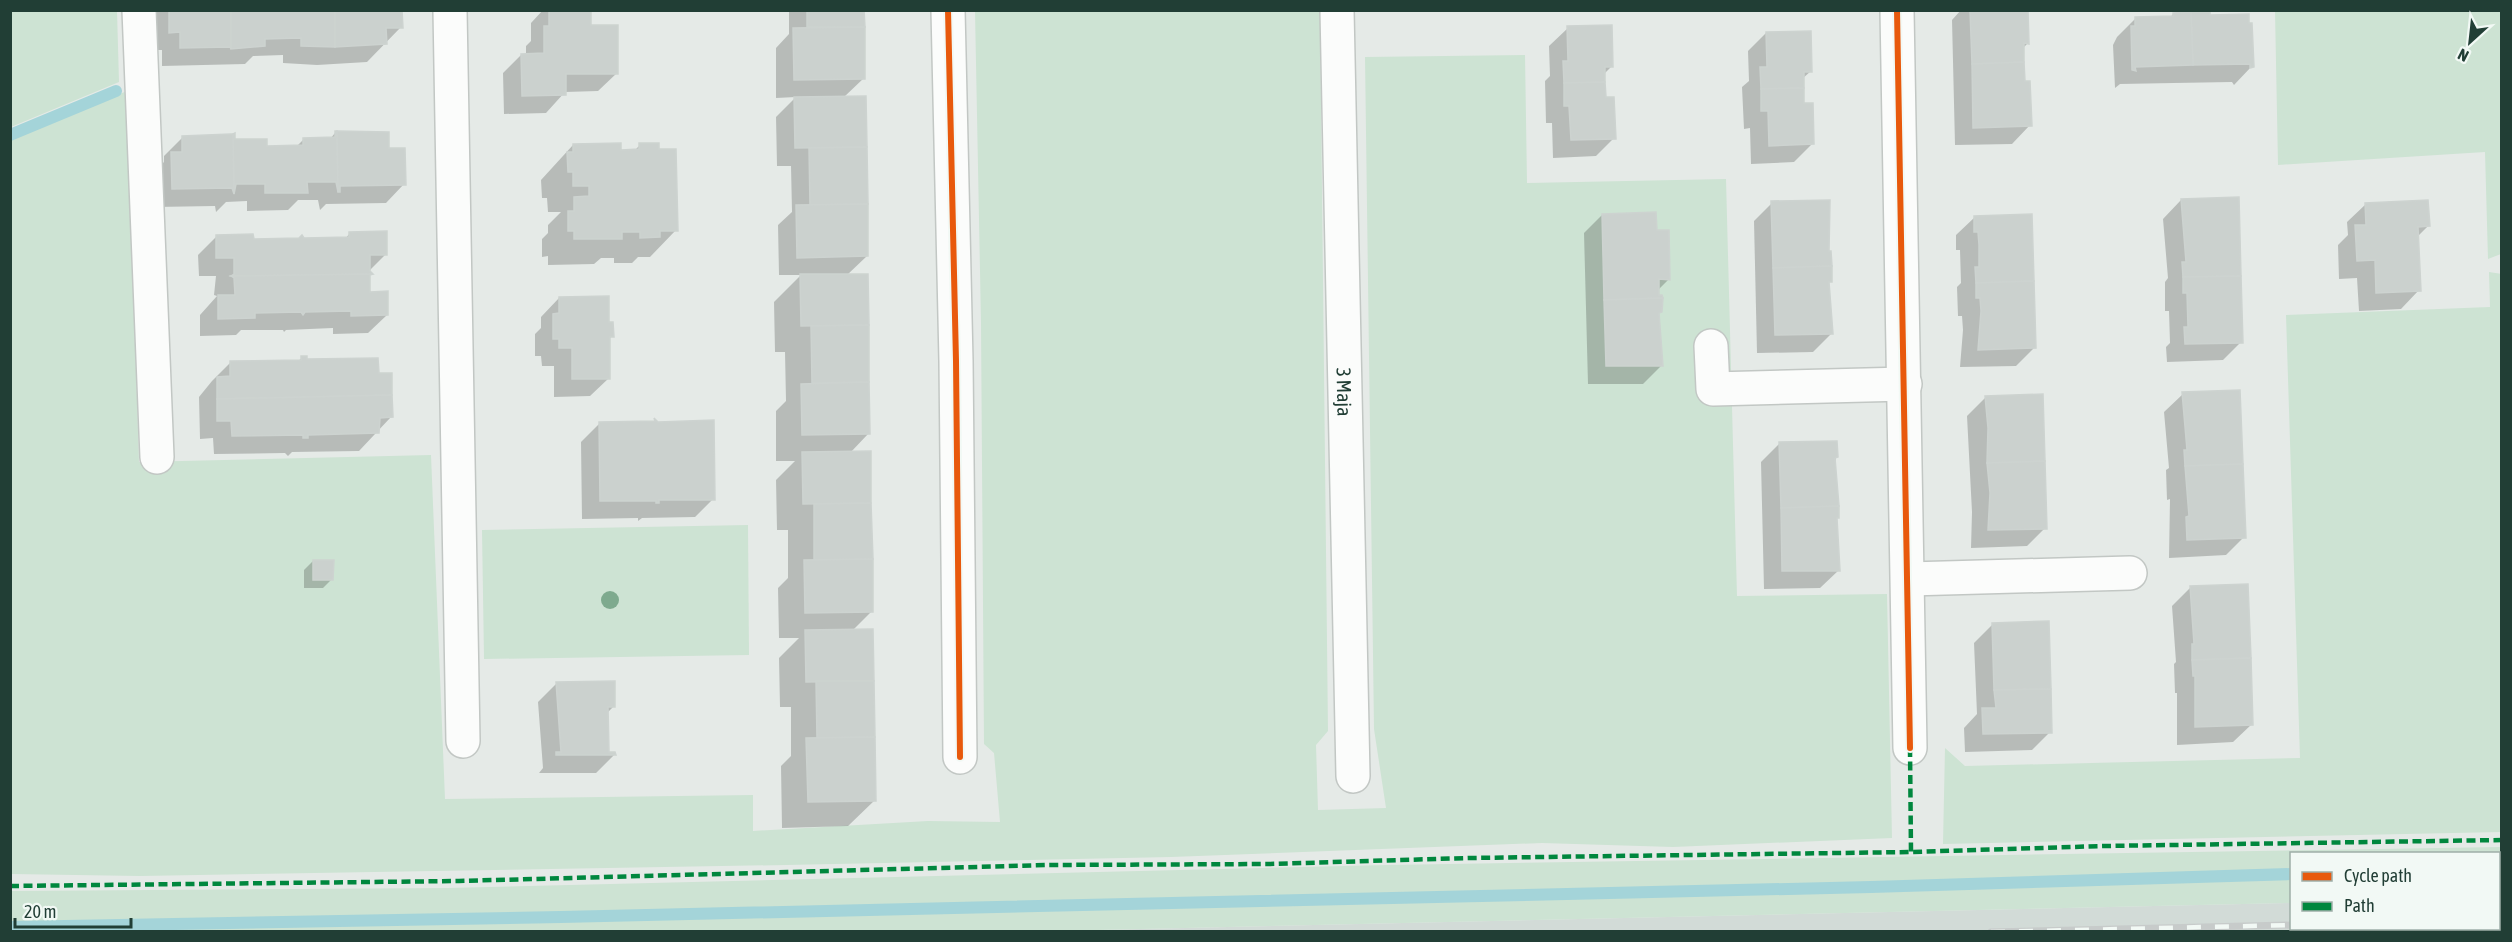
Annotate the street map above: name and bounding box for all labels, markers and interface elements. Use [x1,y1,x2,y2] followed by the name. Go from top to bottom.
[2440,12,2500,72] north arrow
[2455,45,2471,66] text: N
[1333,367,1357,417] street label: 3 Maja
[2290,852,2500,930] legend
[2344,865,2412,886] text: Cycle path
[15,891,130,929] scale bar
[2344,895,2375,916] text: Path
[24,901,56,922] text: 20 m

